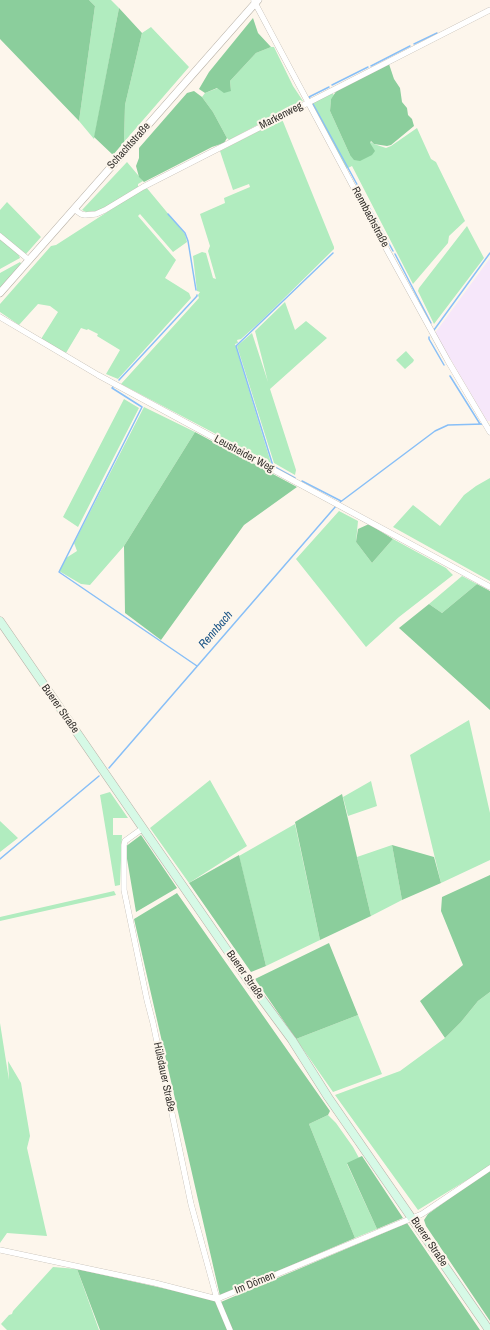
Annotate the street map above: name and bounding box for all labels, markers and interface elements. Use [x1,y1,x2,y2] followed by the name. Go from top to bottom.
[257,100,305,132] street label: Markenweg
[105,120,153,172] street label: Schachtstraße
[349,184,391,250] street label: Rennbachstraße
[212,433,276,475] street label: Leusheider Weg
[196,608,236,652] water label: Rennbach
[38,682,82,736] street label: Buerer Straße
[223,948,267,1002] street label: Buerer Straße
[150,1041,178,1113] street label: Hülsdauer Straße
[408,1215,450,1269] street label: Buerer Straße
[233,1269,277,1297] street label: Im Dörnen

